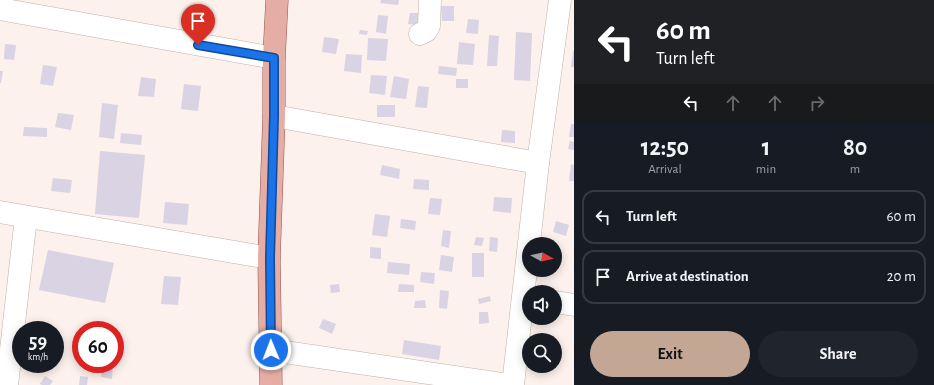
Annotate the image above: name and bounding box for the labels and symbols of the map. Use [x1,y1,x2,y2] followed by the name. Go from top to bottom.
[181,4,215,45] pin
[522,237,562,277] north arrow
[72,321,124,373] speed limit sign: 60
[250,329,292,371] position arrow

